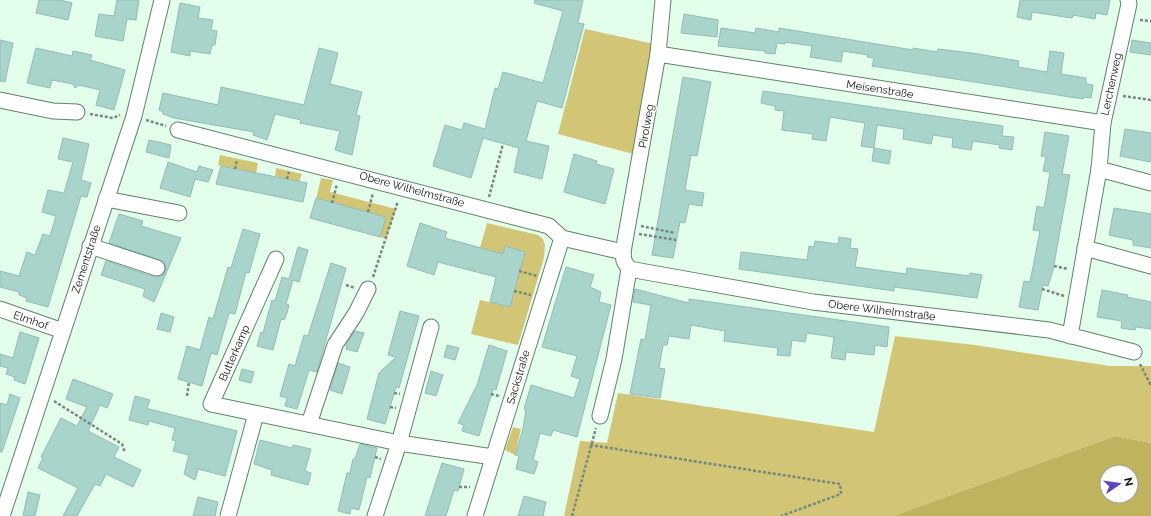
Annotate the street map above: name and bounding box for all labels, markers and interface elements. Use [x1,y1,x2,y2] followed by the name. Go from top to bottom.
[1099,52,1124,117] street label: Lerchenweg
[845,78,915,101] street label: Meisenstraße
[636,103,657,149] street label: Pirolweg
[358,169,466,210] street label: Obere Wilhelmstraße
[69,223,104,295] street label: Zementstraße
[827,297,937,324] street label: Obere Wilhelmstraße
[12,308,50,333] street label: Elmhof
[216,323,253,383] street label: Butterkamp
[504,348,533,406] street label: Sackstraße
[1099,464,1139,504] north arrow
[1121,476,1136,487] text: N

